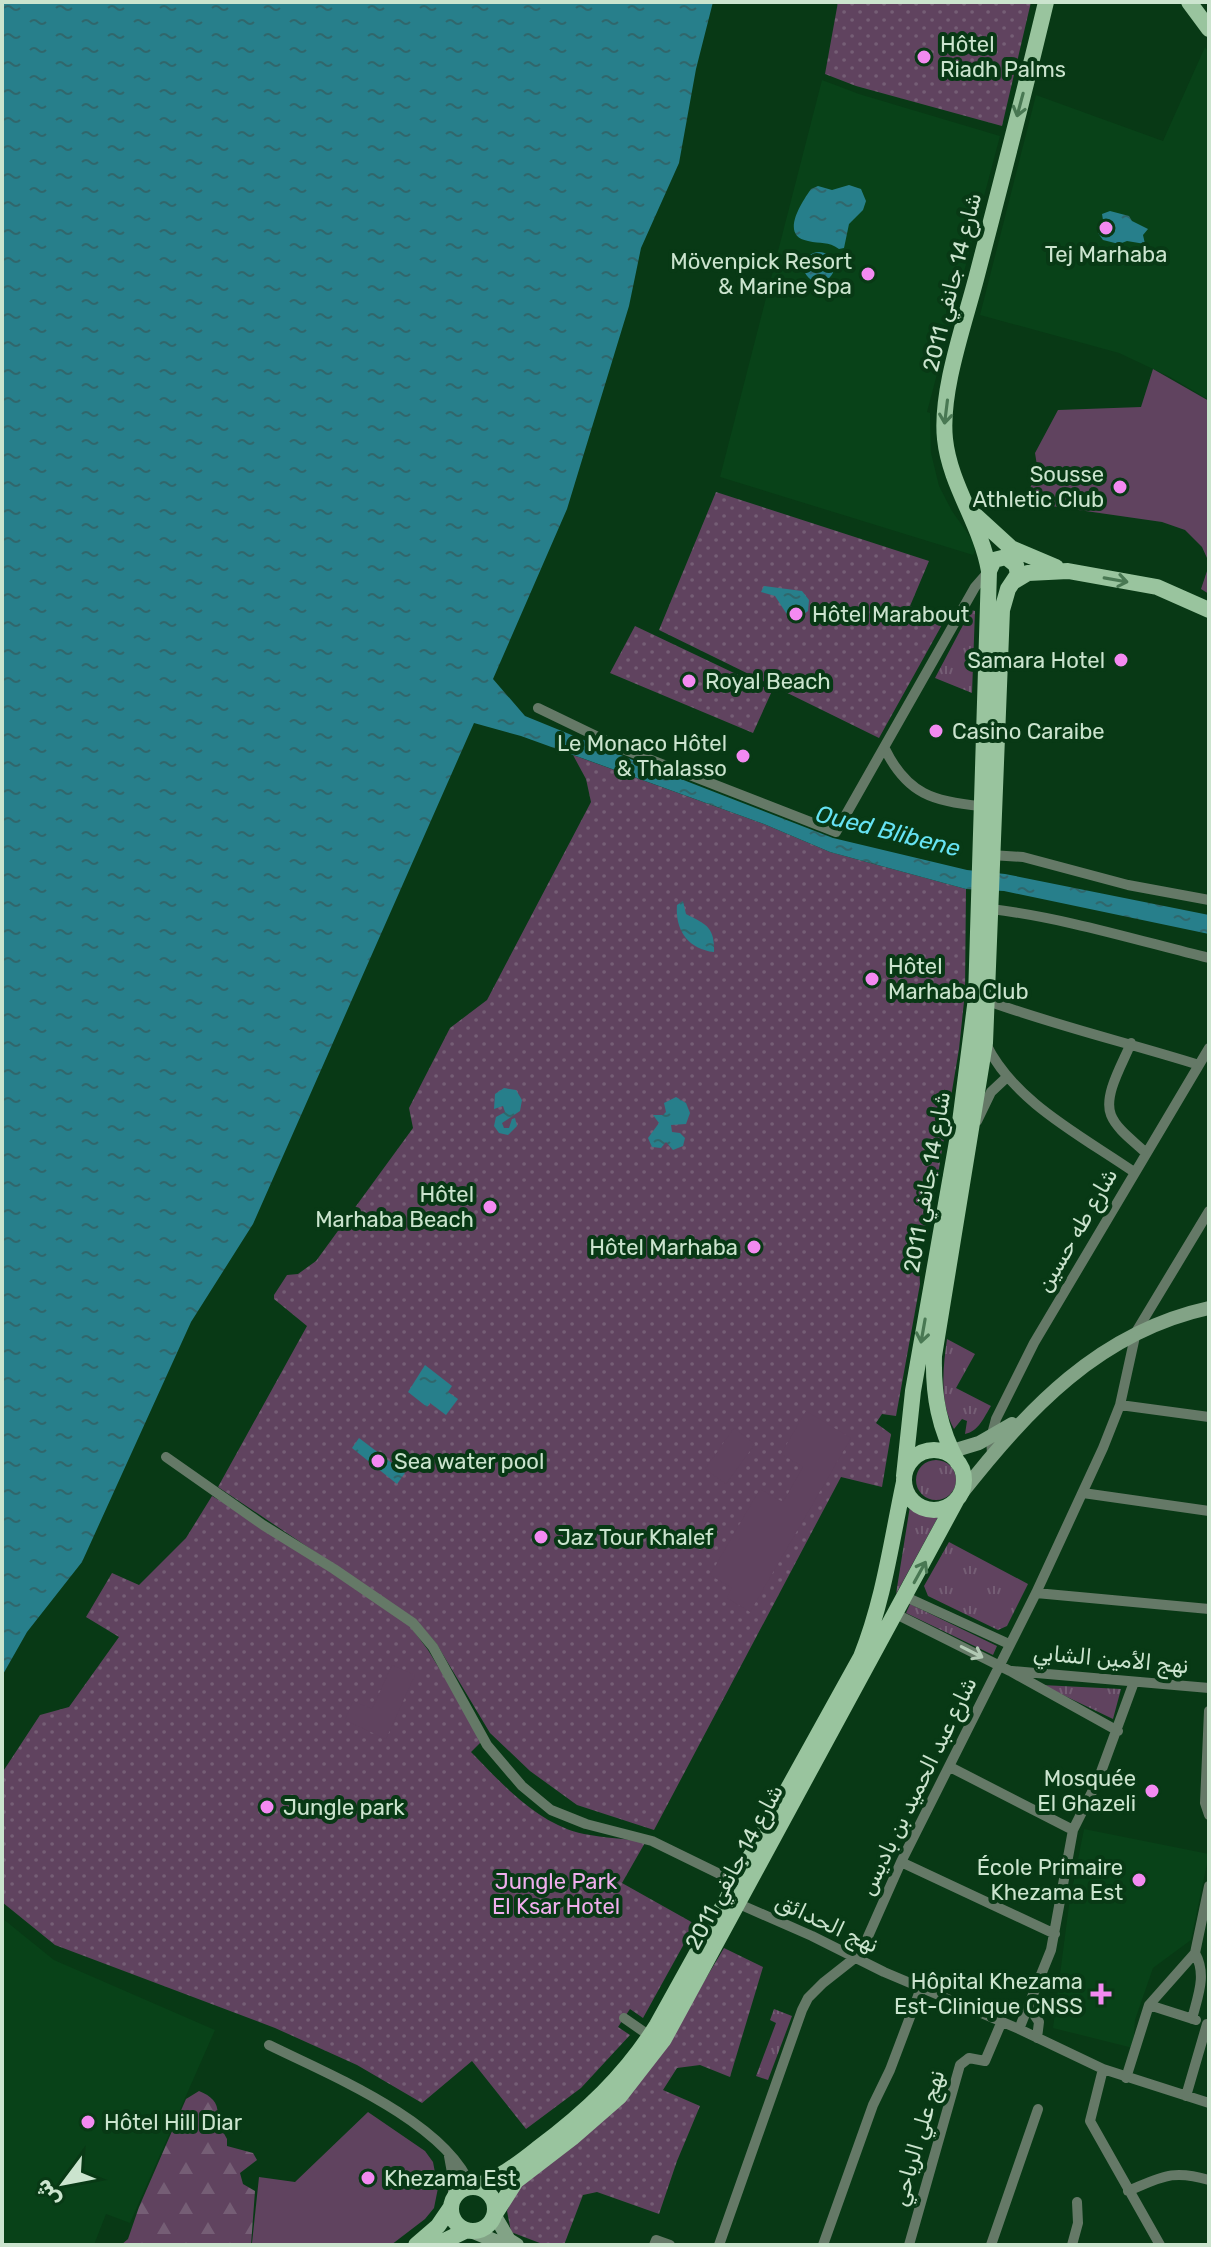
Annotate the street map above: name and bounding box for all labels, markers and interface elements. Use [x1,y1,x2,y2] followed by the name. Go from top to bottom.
[940,31,1066,83] place label: Hôtel Riadh Palms
[915,48,933,66] marker: Hôtel Riadh Palms
[1011,91,1026,117] one-way arrow
[917,190,990,375] street label: شارع 14 جانفي 2011
[1097,219,1115,237] marker: Tej Marhaba
[1045,241,1167,268] place label: Tej Marhaba
[670,248,852,300] place label: Mövenpick Resort & Marine Spa
[859,265,877,283] marker: Mövenpick Resort & Marine Spa
[939,398,954,425] one-way arrow
[972,461,1104,513] place label: Sousse Athletic Club
[1111,478,1129,496] marker: Sousse Athletic Club
[1102,573,1128,588] one-way arrow
[812,601,970,628] place label: Hôtel Marabout
[787,605,805,623] marker: Hôtel Marabout
[967,647,1105,674] place label: Samara Hotel
[1112,651,1130,669] marker: Samara Hotel
[705,668,831,695] place label: Royal Beach
[680,672,698,690] marker: Royal Beach
[952,718,1105,745] place label: Casino Caraibe
[927,722,945,740] marker: Casino Caraibe
[557,730,727,782] place label: Le Monaco Hôtel & Thalasso
[734,747,752,765] marker: Le Monaco Hôtel & Thalasso
[813,800,963,862] water label: Oued Blibene
[888,953,1028,1005] place label: Hôtel Marhaba Club
[863,970,881,988] marker: Hôtel Marhaba Club
[898,1089,959,1275] street label: شارع 14 جانفي 2011
[1031,1163,1125,1298] street label: شارع طه حسين
[315,1181,474,1233] place label: Hôtel Marhaba Beach
[481,1198,499,1216] marker: Hôtel Marhaba Beach
[589,1234,738,1261] place label: Hôtel Marhaba
[745,1238,763,1256] marker: Hôtel Marhaba
[915,1317,930,1343] one-way arrow
[394,1448,544,1475] place label: Sea water pool
[369,1452,387,1470] marker: Sea water pool
[557,1524,714,1551] place label: Jaz Tour Khalef
[532,1528,550,1546] marker: Jaz Tour Khalef
[912,1560,928,1584] one-way arrow
[1032,1639,1190,1682] street label: نهج الأمين الشابي
[960,1645,984,1660] one-way arrow
[853,1672,984,1900] street label: شارع عبد الحميد بن باديس
[1037,1765,1136,1817] place label: Mosquée El Ghazeli
[679,1780,792,1956] street label: شارع 14 جانفي 2011
[1143,1782,1161,1800] marker: Mosquée El Ghazeli
[283,1794,405,1821] place label: Jungle park
[258,1798,276,1816] marker: Jungle park
[977,1854,1123,1906] place label: École Primaire Khezama Est
[492,1868,620,1920] park label: Jungle Park El Ksar Hotel
[1130,1871,1148,1889] marker: École Primaire Khezama Est
[770,1887,883,1960] street label: نهج الحدائق
[894,1968,1083,2020] place label: Hôpital Khezama Est-Clinique CNSS
[1090,1983,1112,2005] marker: Hôpital Khezama Est-Clinique CNSS
[886,2067,953,2210] street label: نهج علي الرياحي
[104,2109,243,2136] place label: Hôtel Hill Diar
[79,2113,97,2131] marker: Hôtel Hill Diar
[24,2143,104,2223] north arrow
[384,2165,517,2192] place label: Khezama Est
[359,2169,377,2187] marker: Khezama Est
[29,2174,66,2212] text: ش

